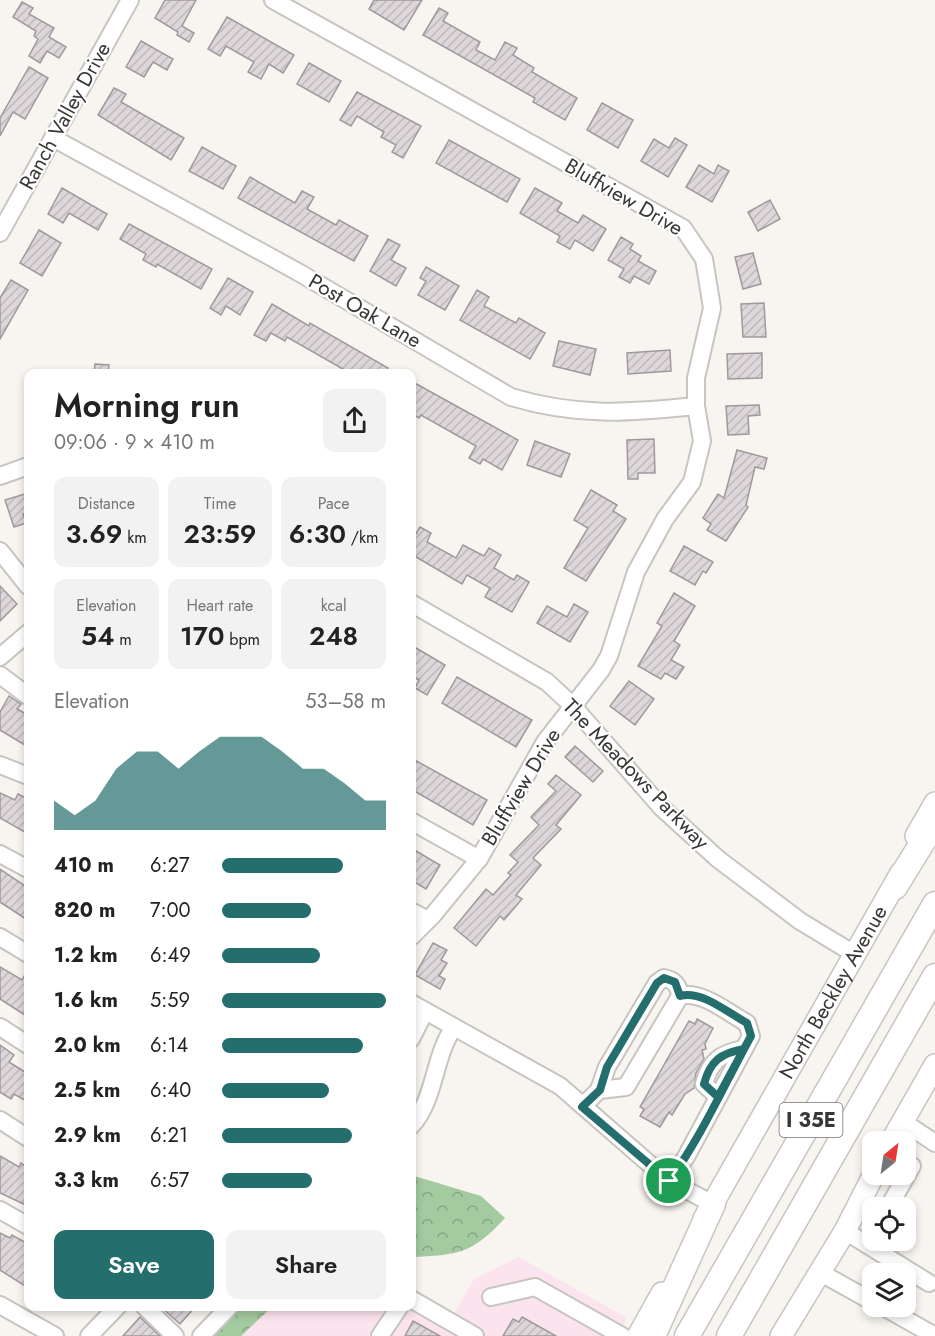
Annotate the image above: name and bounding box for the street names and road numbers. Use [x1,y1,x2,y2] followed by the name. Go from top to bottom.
[12,37,118,195] street label: Ranch Valley Drive
[559,151,689,243] street label: Bluffview Drive
[303,267,427,356] street label: Post Oak Lane
[556,692,717,857] street label: The Meadows Parkway
[474,723,568,851] street label: Bluffview Drive
[772,900,895,1085] street label: North Beckley Avenue
[780,1103,842,1137] road number: I 35E

